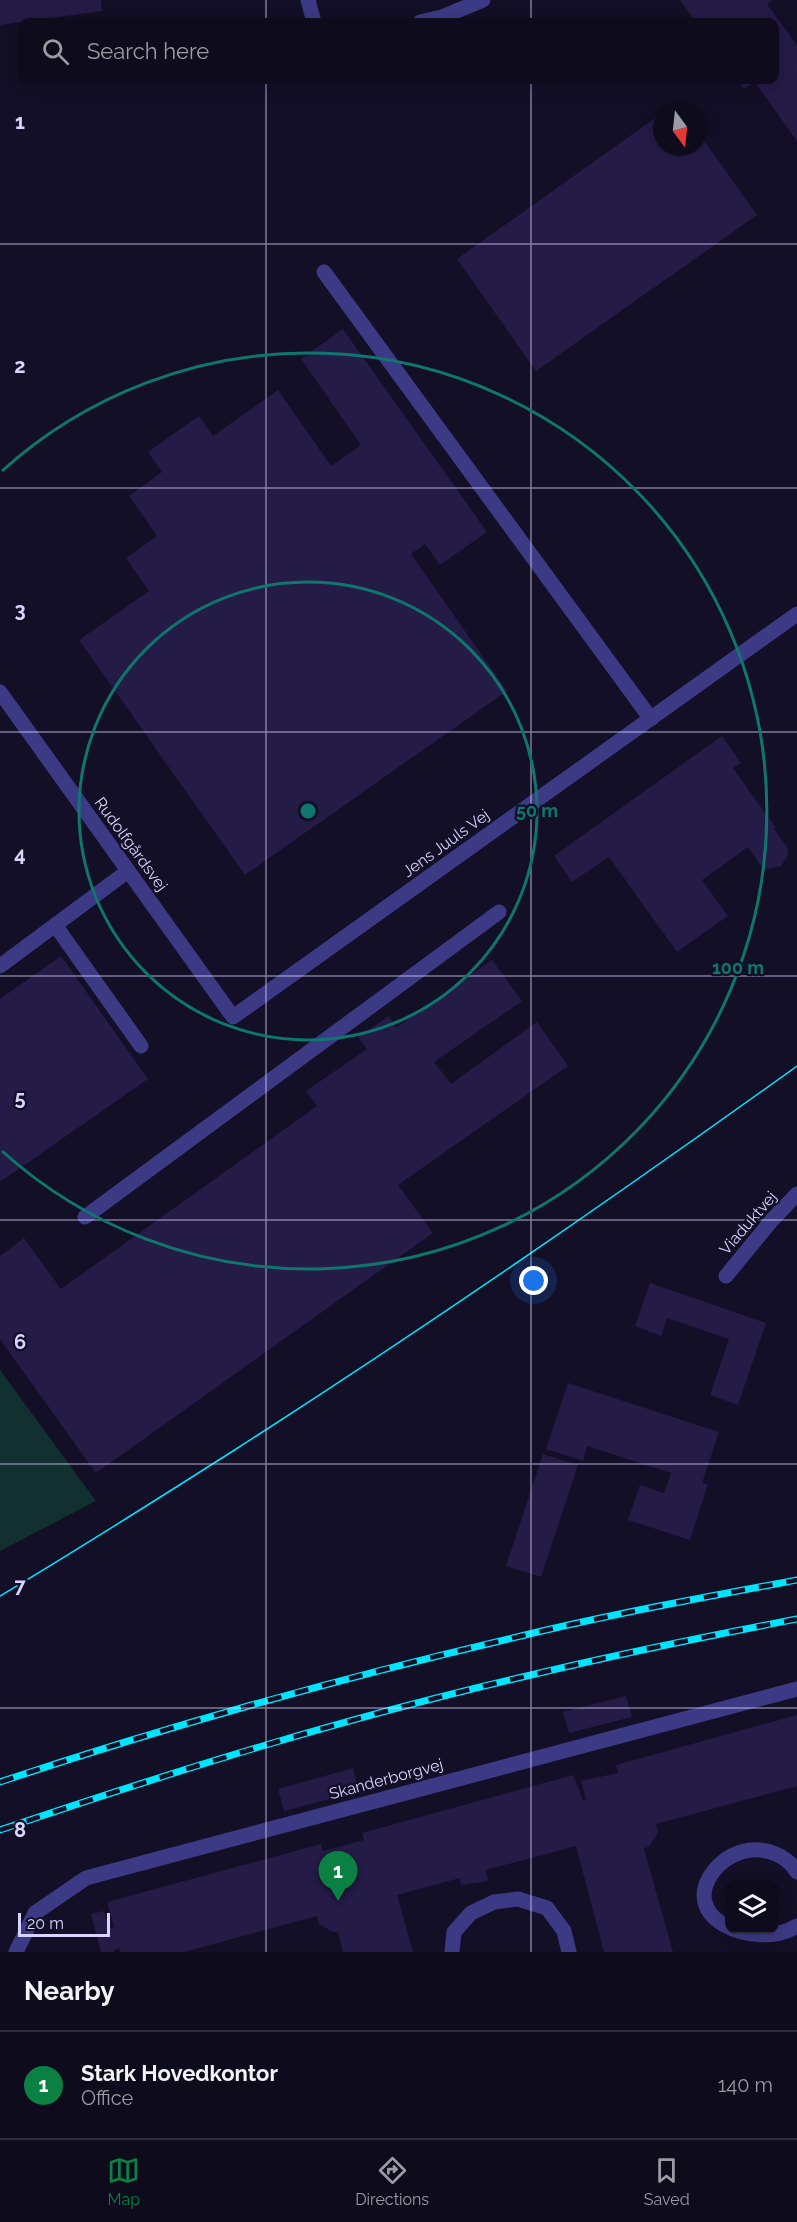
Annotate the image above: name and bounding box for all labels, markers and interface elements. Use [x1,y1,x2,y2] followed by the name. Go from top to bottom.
[18,18,779,84] search box
[39,35,72,68] icon: search
[87,38,209,64] text: Search here
[653,102,707,156] north arrow
[15,110,25,134] text: 1
[14,354,26,378] text: 2
[14,598,26,622] text: 3
[91,793,171,895] street label: Rudolfgårdsvej
[516,800,558,821] text: 50 m
[298,801,318,821] centre of rings
[399,805,493,881] street label: Jens Juuls Vej
[14,842,26,866] text: 4
[712,957,764,978] text: 100 m
[14,1086,26,1110] text: 5
[715,1187,781,1259] street label: Viaduktvej
[519,1266,548,1295] your location
[14,1330,26,1354] text: 6
[14,1574,26,1598] text: 7
[327,1755,445,1803] street label: Skanderborgvej
[14,1818,26,1842] text: 8
[318,1852,358,1901] pin: 1
[725,1880,779,1934] map controls
[725,1880,779,1934] button: layers
[18,1910,110,1938] scale bar
[27,1914,64,1933] text: 20 m
[24,1976,114,2006] text: Nearby
[81,2060,278,2086] text: Stark Hovedkontor
[39,2073,48,2097] text: 1
[718,2073,773,2097] text: 140 m
[81,2086,133,2110] text: Office
[107,2154,140,2209] tab: Map
[355,2154,429,2209] tab: Directions
[644,2154,690,2209] tab: Saved

